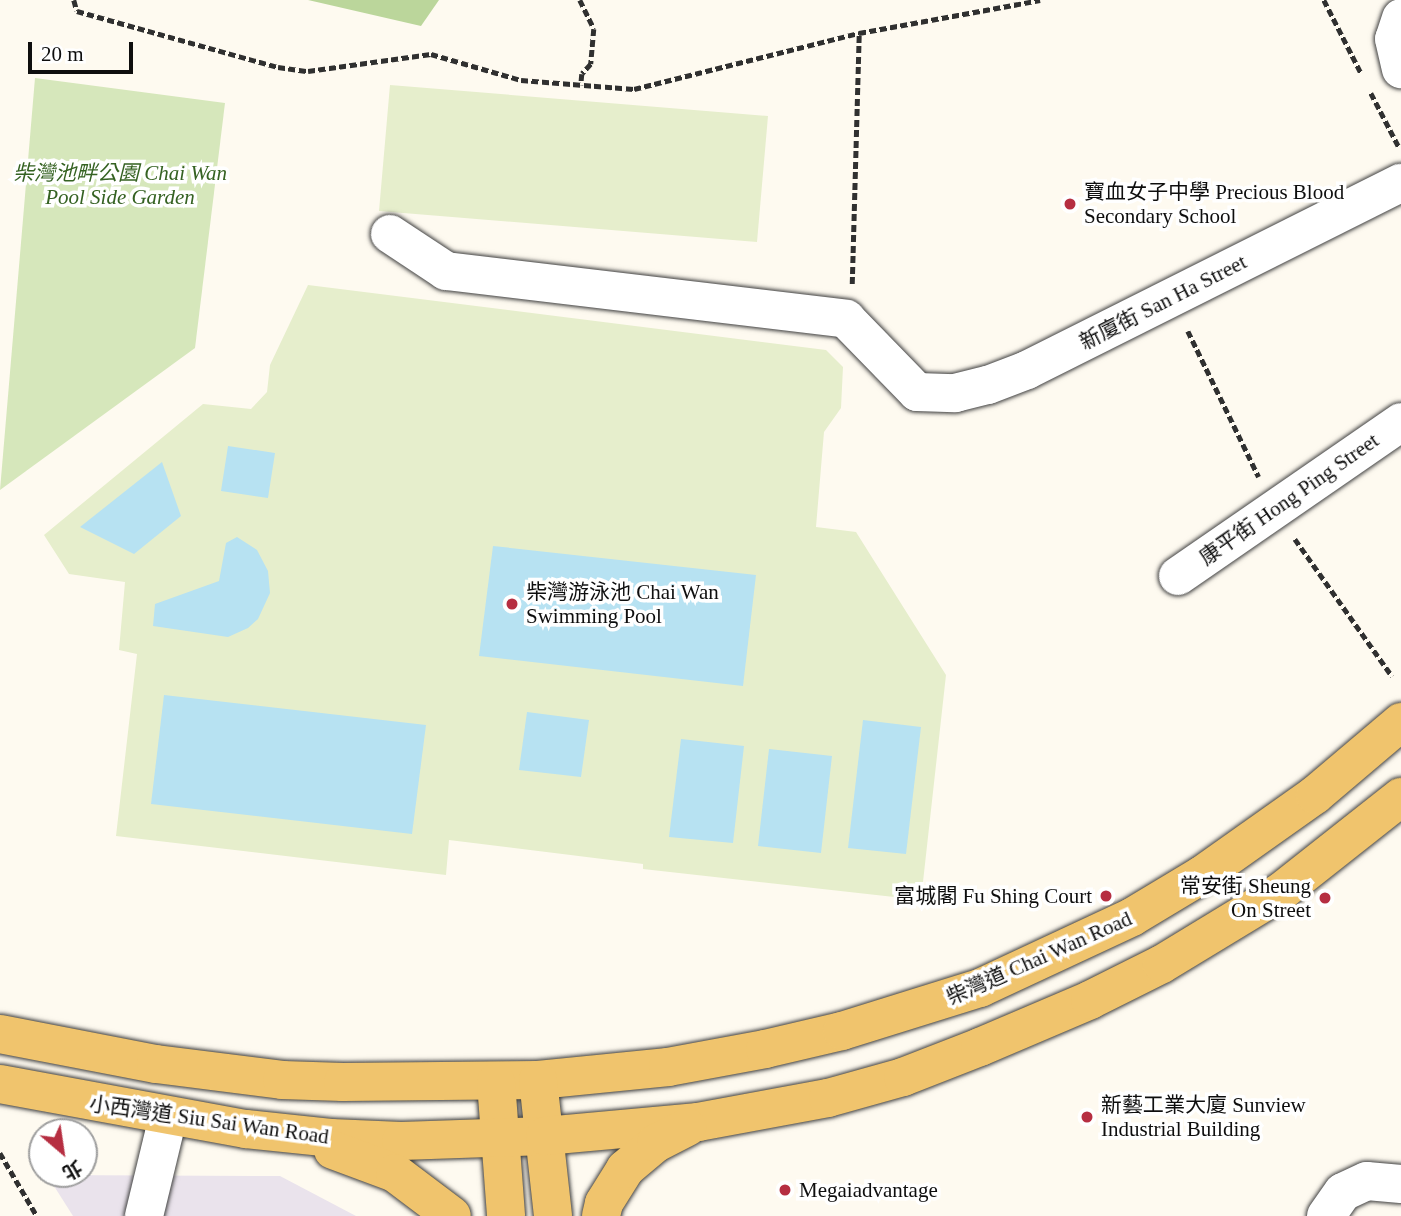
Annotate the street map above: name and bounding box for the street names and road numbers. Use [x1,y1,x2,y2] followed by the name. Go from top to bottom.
[1075,249,1251,355] street label: 新廈街 San Ha Street
[1195,428,1383,570] street label: 康平街 Hong Ping Street
[942,906,1136,1010] street label: 柴灣道 Chai Wan Road
[87,1091,331,1149] street label: 小西灣道 Siu Sai Wan Road

